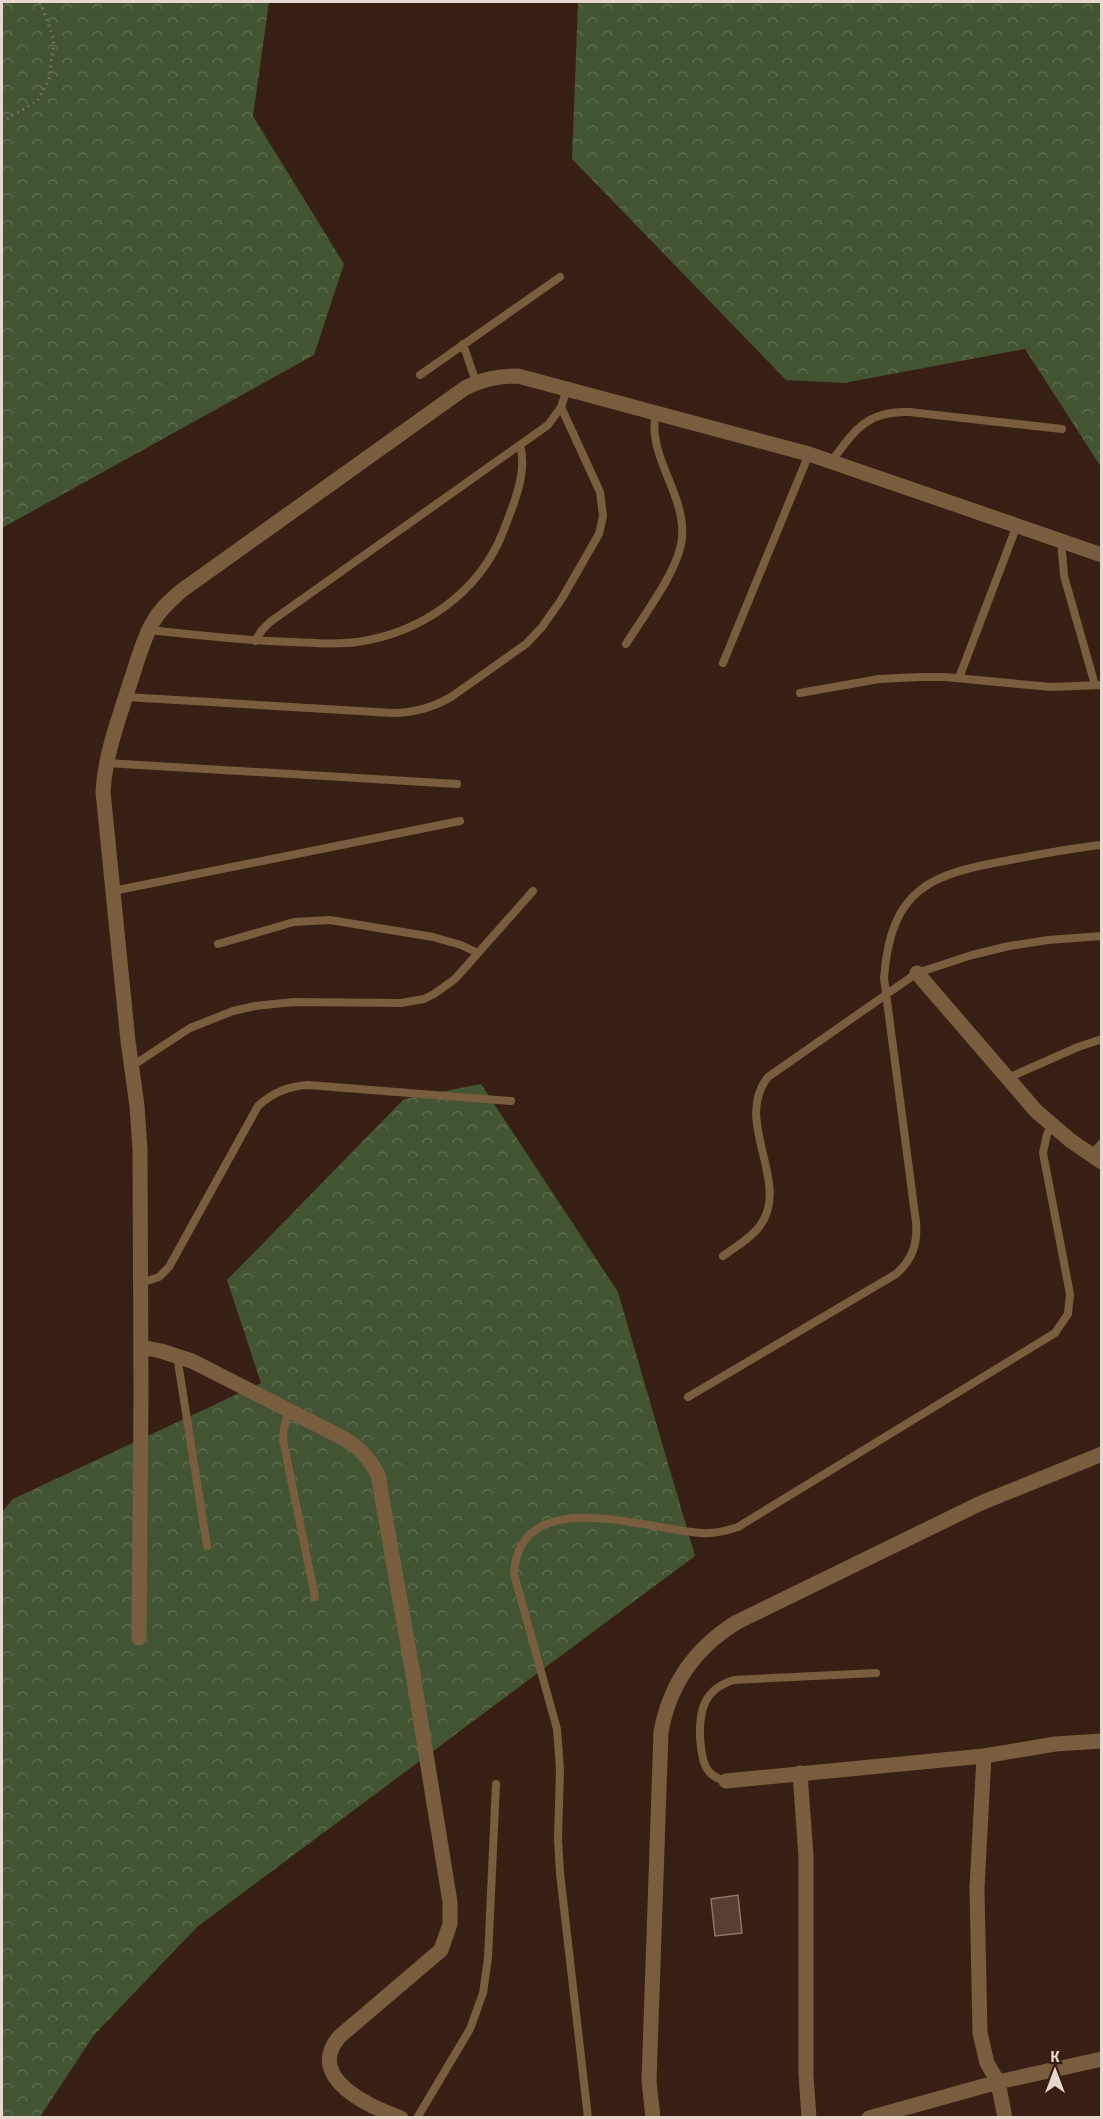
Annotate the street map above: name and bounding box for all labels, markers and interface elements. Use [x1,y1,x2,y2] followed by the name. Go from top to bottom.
[1025,2041,1085,2101] north arrow
[1050,2044,1060,2068] text: K

